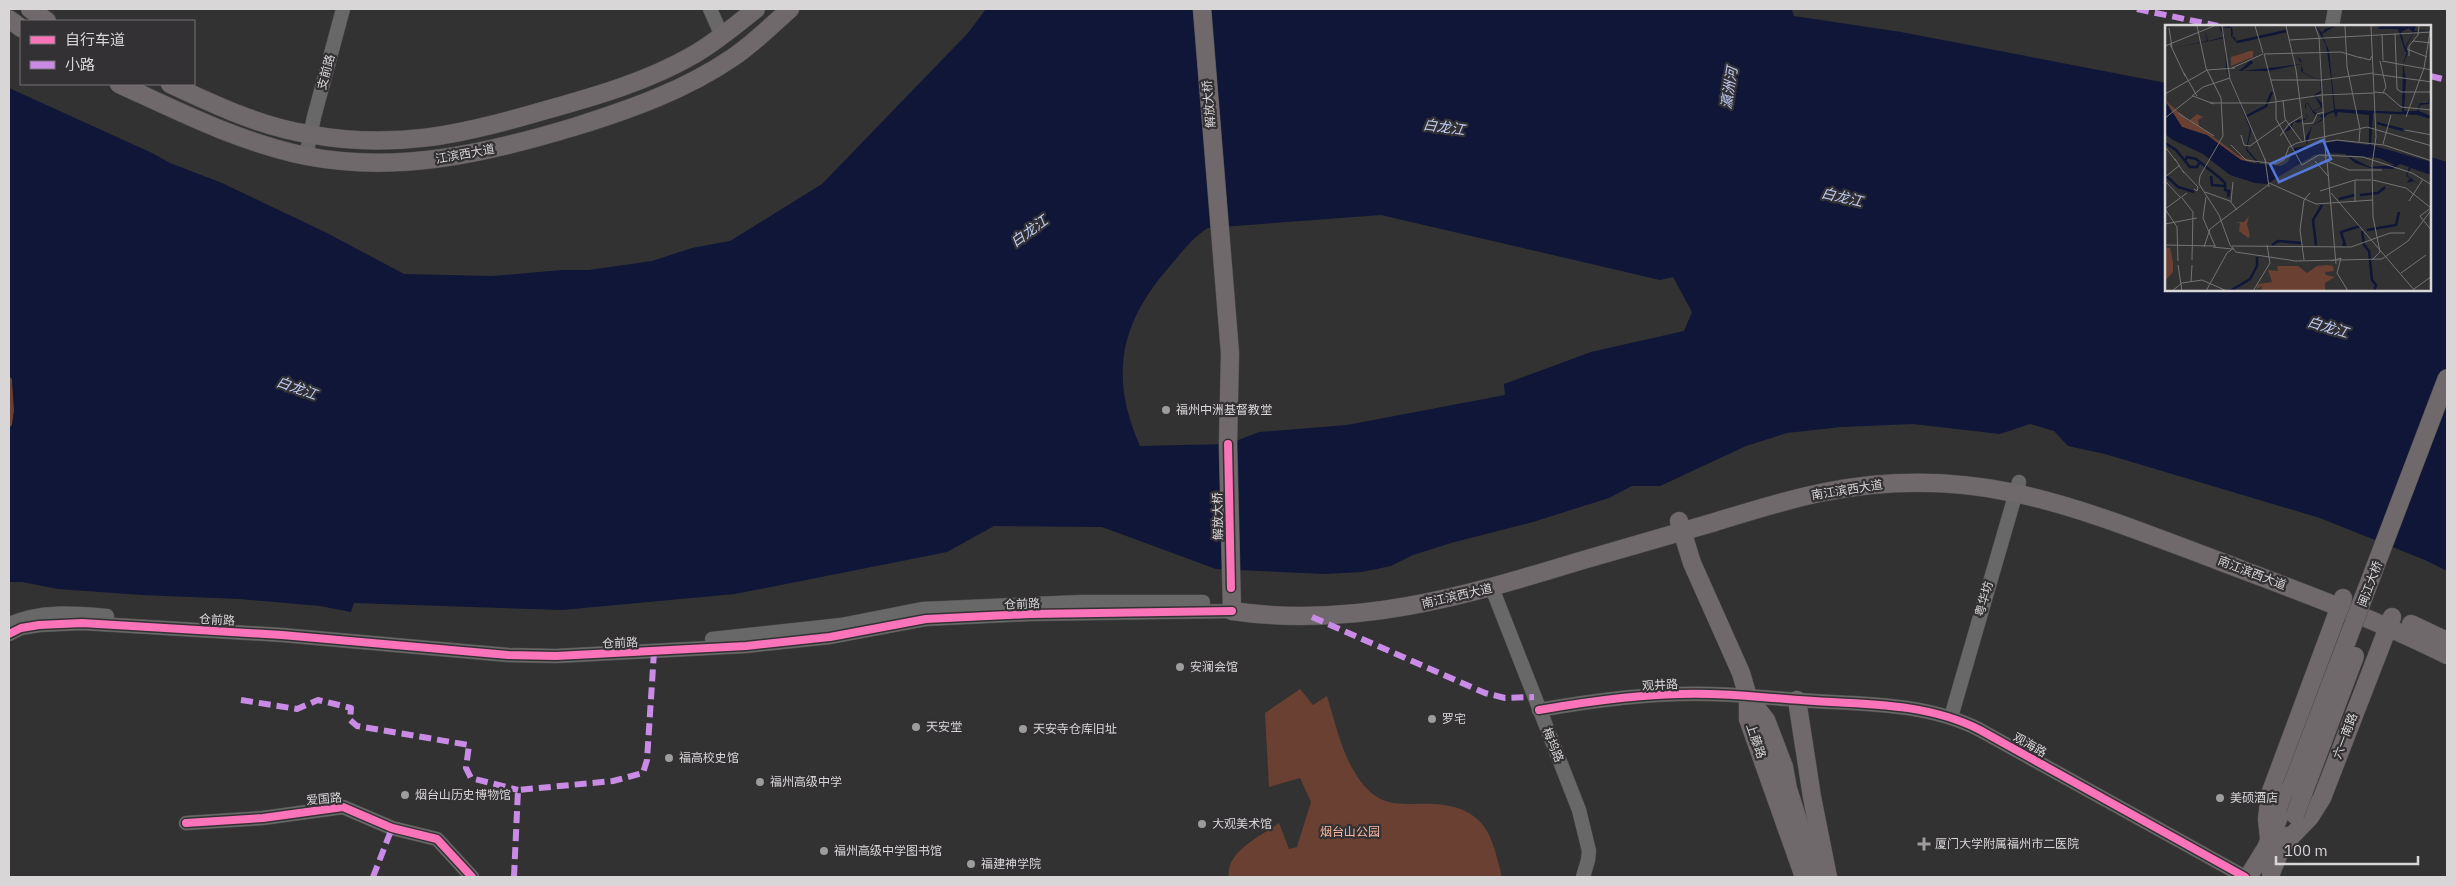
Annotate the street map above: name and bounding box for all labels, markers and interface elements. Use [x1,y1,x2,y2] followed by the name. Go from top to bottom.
[20,20,195,85] legend
[2165,25,2431,291] inset map
[65,30,125,49] text: 自行车道
[314,53,337,91] street label: 支前路
[65,55,95,74] text: 小路
[1717,63,1742,110] water label: 瀛洲河
[1199,79,1218,129] street label: 解放大桥
[1422,115,1468,139] water label: 白龙江
[434,141,496,166] street label: 江滨西大道
[1820,184,1866,211] water label: 白龙江
[1007,210,1053,251] water label: 白龙江
[2305,312,2353,342] water label: 白龙江
[274,372,322,404] water label: 白龙江
[1176,402,1272,417] place label: 福州中洲基督教堂
[1160,404,1172,416] marker: 福州中洲基督教堂
[1810,476,1884,503] street label: 南江滨西大道
[1210,492,1225,540] street label: 解放大桥
[2216,553,2288,592] street label: 南江滨西大道
[2354,559,2385,609] street label: 闽江大桥
[1971,579,1996,618] street label: 粤华坊
[1420,580,1494,611] street label: 南江滨西大道
[1004,595,1040,612] street label: 仓前路
[199,611,235,628] street label: 仓前路
[602,634,638,651] street label: 仓前路
[1190,659,1238,674] place label: 安澜会馆
[1174,661,1186,673] marker: 安澜会馆
[1642,676,1678,693] street label: 观井路
[1442,711,1466,726] place label: 罗宅
[2329,711,2360,761] street label: 六一南路
[1426,713,1438,725] marker: 罗宅
[926,719,962,734] place label: 天安堂
[910,721,922,733] marker: 天安堂
[1033,721,1117,736] place label: 天安寺仓库旧址
[1744,721,1769,760] street label: 上藤路
[1017,723,1029,735] marker: 天安寺仓库旧址
[1540,725,1567,764] street label: 梅坞路
[2011,729,2050,760] street label: 观海路
[679,750,739,765] place label: 福高校史馆
[663,752,675,764] marker: 福高校史馆
[770,774,842,789] place label: 福州高级中学
[754,776,766,788] marker: 福州高级中学
[415,787,511,802] place label: 烟台山历史博物馆
[305,789,343,808] street label: 爱国路
[399,789,411,801] marker: 烟台山历史博物馆
[2230,790,2278,805] place label: 美硕酒店
[2214,792,2226,804] marker: 美硕酒店
[1212,816,1272,831] place label: 大观美术馆
[1196,818,1208,830] marker: 大观美术馆
[1320,824,1380,839] park label: 烟台山公园
[2276,834,2418,866] scale bar
[1935,836,2079,851] place label: 厦门大学附属福州市二医院
[1917,837,1931,851] marker: 厦门大学附属福州市二医院
[2284,841,2328,860] text: 100 m
[834,843,942,858] place label: 福州高级中学图书馆
[818,845,830,857] marker: 福州高级中学图书馆
[981,856,1041,871] place label: 福建神学院
[965,858,977,870] marker: 福建神学院

